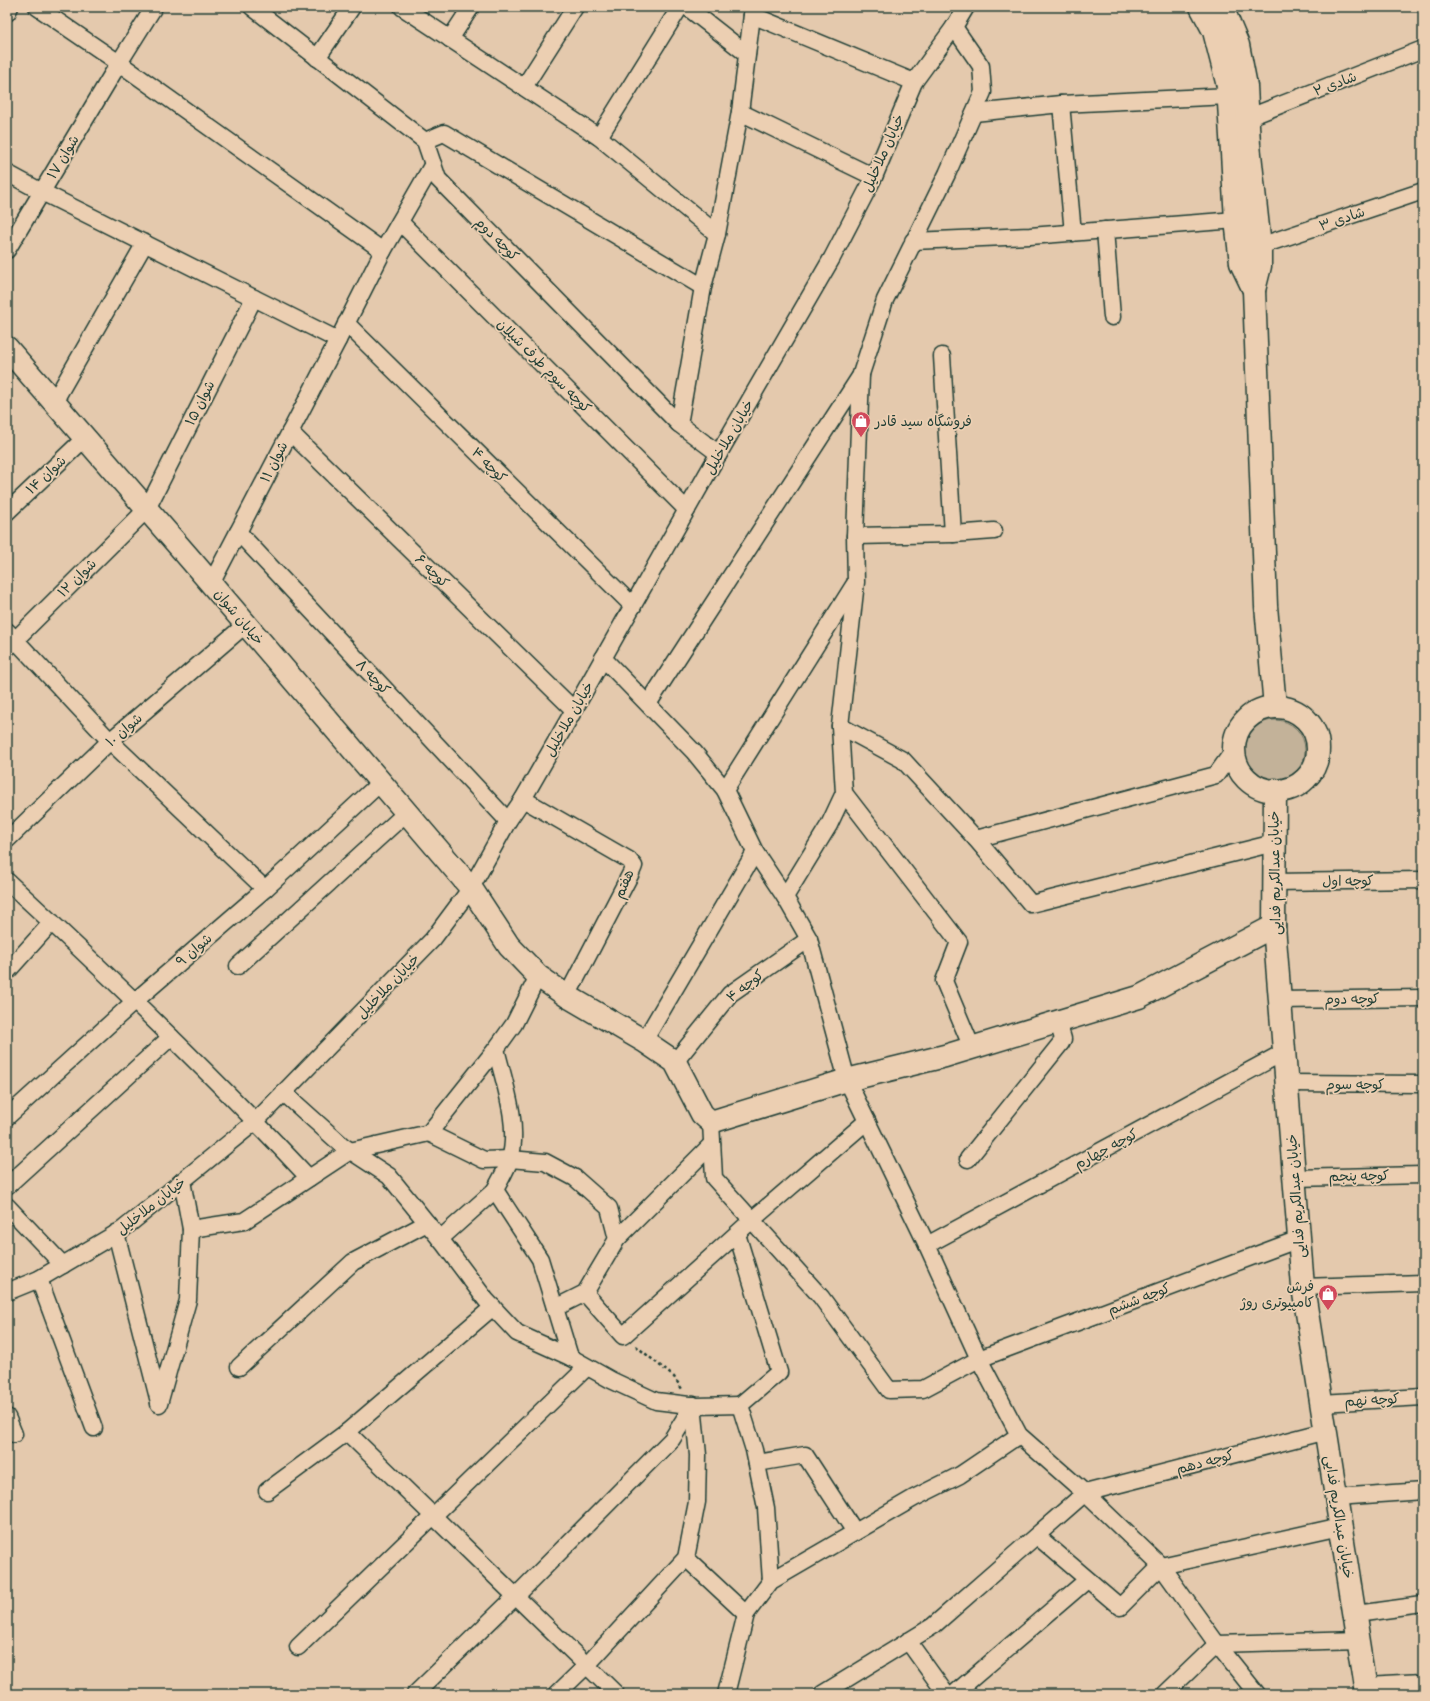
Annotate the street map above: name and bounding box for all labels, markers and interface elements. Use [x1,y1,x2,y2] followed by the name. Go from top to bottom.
[1311,68,1359,100] street label: شادی ۲
[858,111,908,195] street label: خیابان ملاخلیل
[43,132,83,182] street label: شوان ۱۷
[1317,203,1367,235] street label: شادی ۳
[470,214,522,266] street label: کوچه دوم
[491,315,595,419] street label: کوچه سوم طرف شیلان
[182,378,218,428] street label: شوان ۱۵
[701,397,757,477] street label: خیابان ملاخلیل
[850,410,872,438] shop icon: فروشگاه سید قادر
[874,413,972,430] place label: فروشگاه سید قادر
[257,439,291,485] street label: شوان ۱۱
[467,444,510,487] street label: کوچه ۴
[22,452,70,498] street label: شوان ۱۴
[411,551,453,592] street label: کوچه ۶
[54,555,100,601] street label: شوان ۱۲
[211,585,267,649] street label: خیابان شوان
[352,656,394,699] street label: کوچه ۸
[541,679,597,759] street label: خیابان ملاخلیل
[102,709,146,751] street label: شوان ۱۰
[1265,811,1287,935] street label: خیابان عبدالکریم فدایی
[610,867,640,902] street label: هفتم
[1322,872,1374,891] street label: کوچه اول
[173,930,215,970] street label: شوان ۹
[353,950,423,1022] street label: خیابان ملاخلیل
[723,966,768,1007] street label: کوچه ۴
[1324,990,1380,1010] street label: کوچه دوم
[1326,1076,1384,1096] street label: کوچه سوم
[1071,1125,1142,1175] street label: کوچه چهارم
[1283,1133,1311,1259] street label: خیابان عبدالکریم فدایی
[1329,1167,1389,1187] street label: کوچه پنجم
[113,1174,189,1238] street label: خیابان ملاخلیل
[1240,1278,1314,1312] place label: فرش کامپیوتری روژ
[1105,1279,1173,1321] street label: کوچه ششم
[1317,1283,1339,1311] shop icon: فرش کامپیوتری روژ
[1344,1390,1400,1412] street label: کوچه نهم
[1174,1446,1236,1480] street label: کوچه دهم
[1319,1454,1357,1580] street label: خیابان عبدالکریم فدایی

